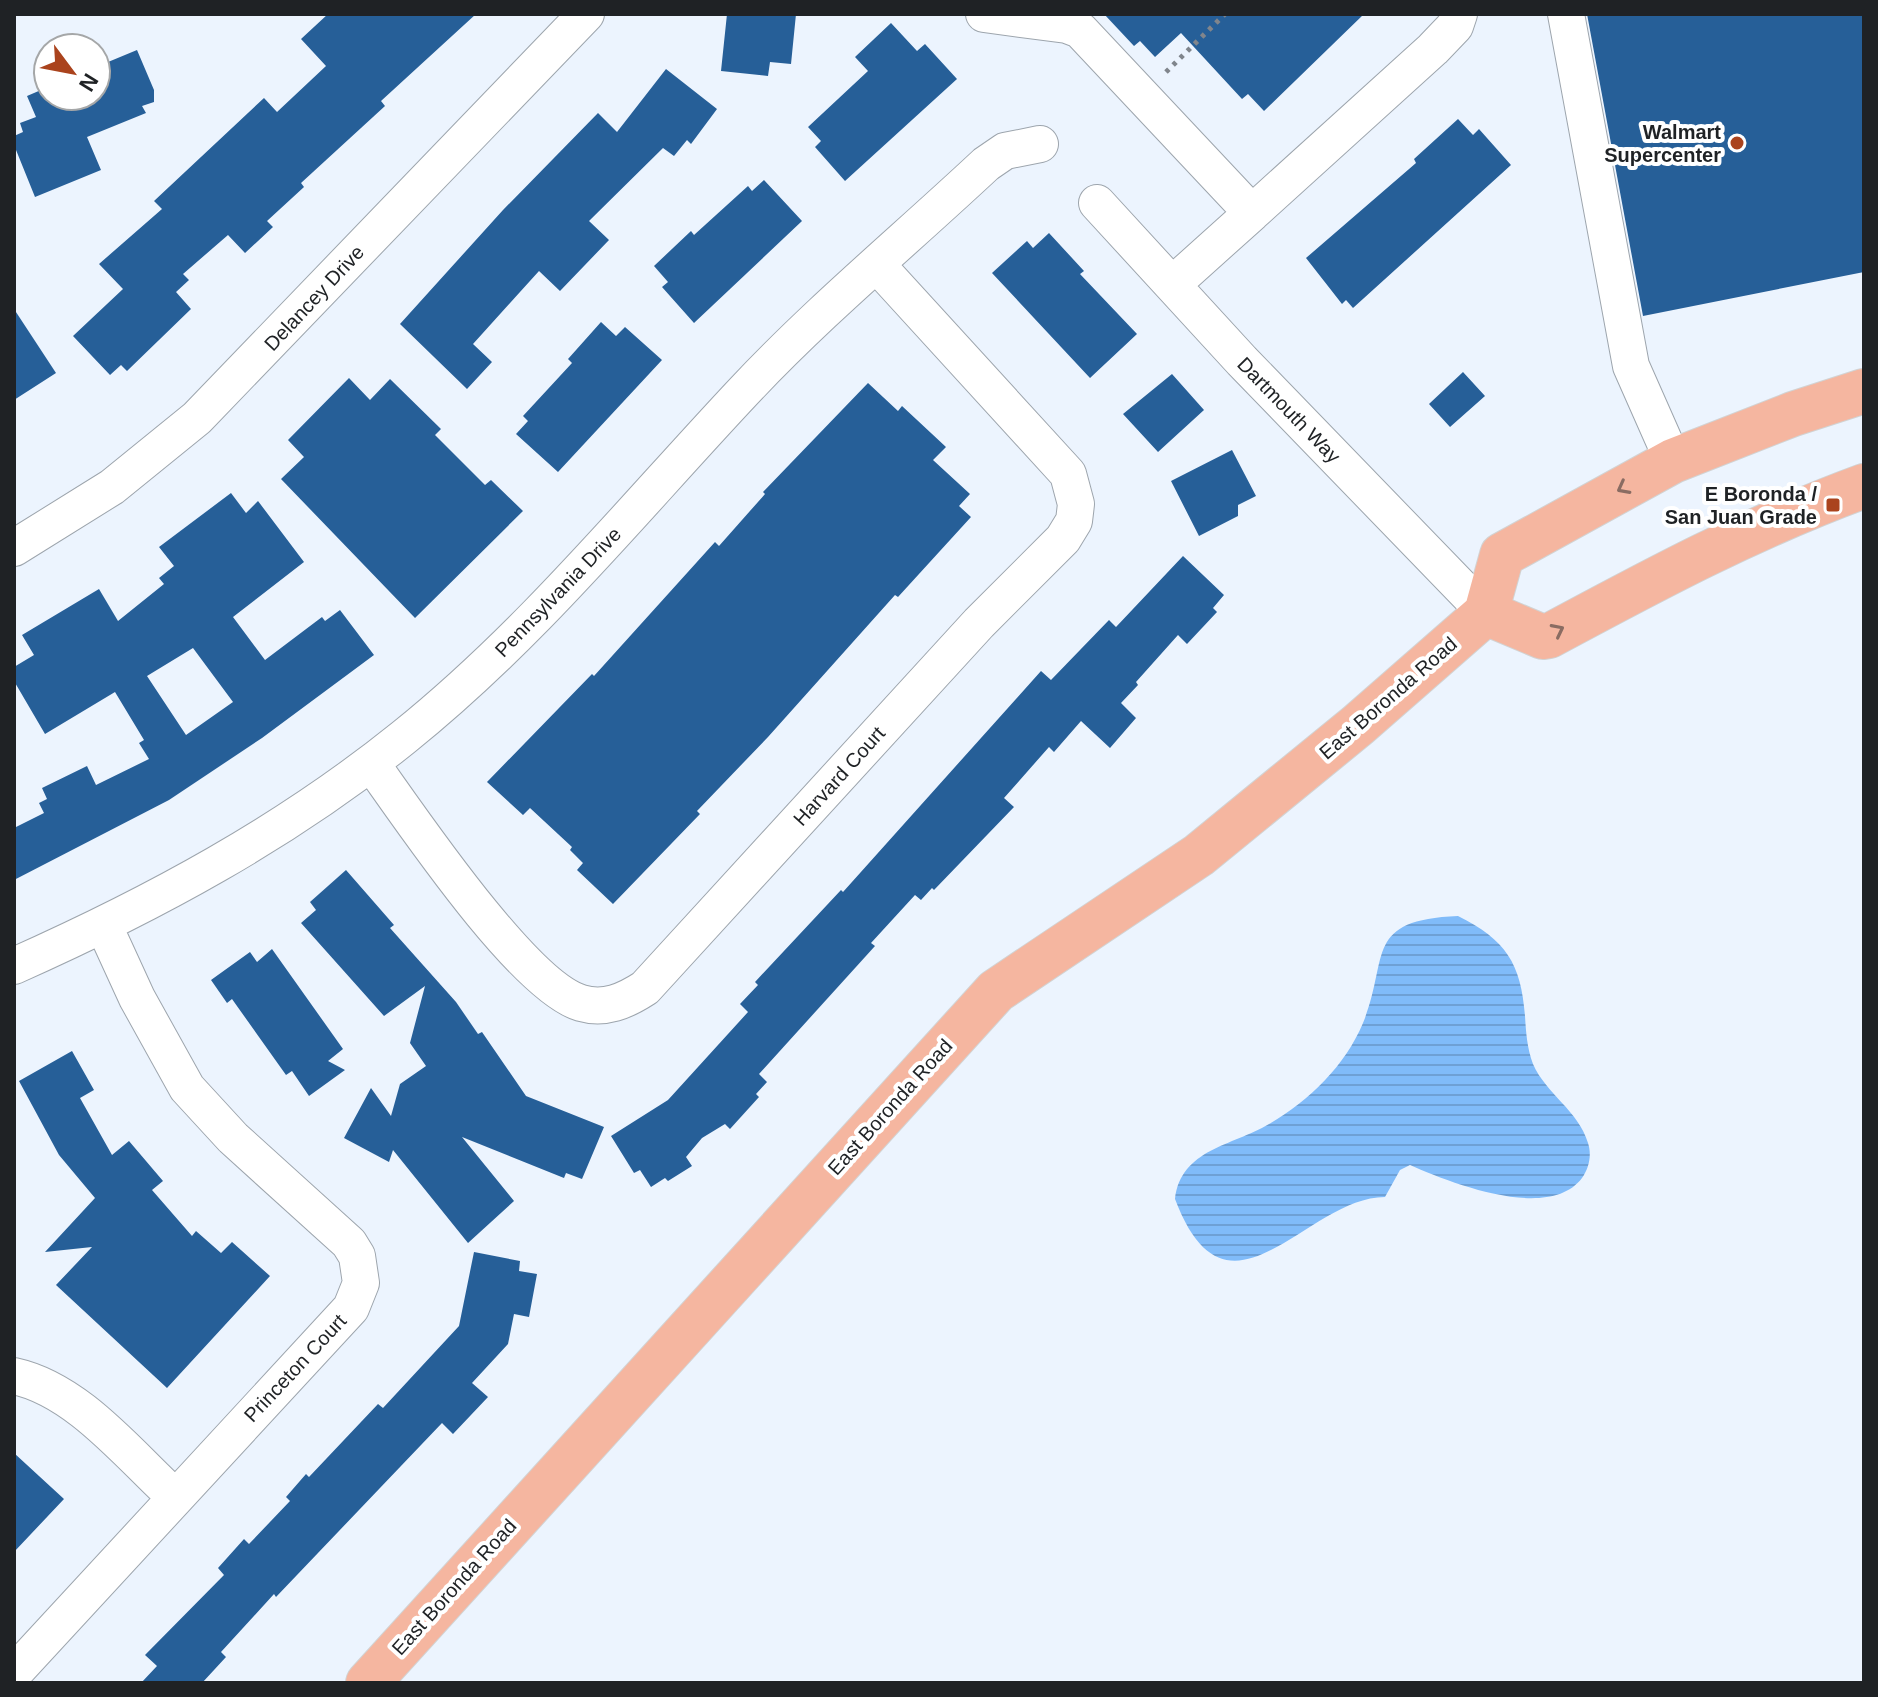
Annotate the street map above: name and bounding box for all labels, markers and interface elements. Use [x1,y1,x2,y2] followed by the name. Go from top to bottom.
[32,32,112,112] north arrow
[74,69,103,96] text: N
[1604,121,1721,166] place label: Walmart Supercenter
[1728,134,1746,152] marker: Walmart Supercenter
[260,241,368,355] street label: Delancey Drive
[1233,353,1345,467] street label: Dartmouth Way
[1616,478,1631,493] one-way arrow
[1665,483,1817,528] place label: E Boronda / San Juan Grade
[1824,496,1842,514] marker: E Boronda / San Juan Grade
[491,523,625,661] street label: Pennsylvania Drive
[1549,624,1564,640] one-way arrow
[1315,632,1461,764] street label: East Boronda Road
[789,722,889,830] street label: Harvard Court
[823,1035,957,1179] street label: East Boronda Road
[240,1309,351,1426] street label: Princeton Court
[387,1515,521,1659] street label: East Boronda Road

